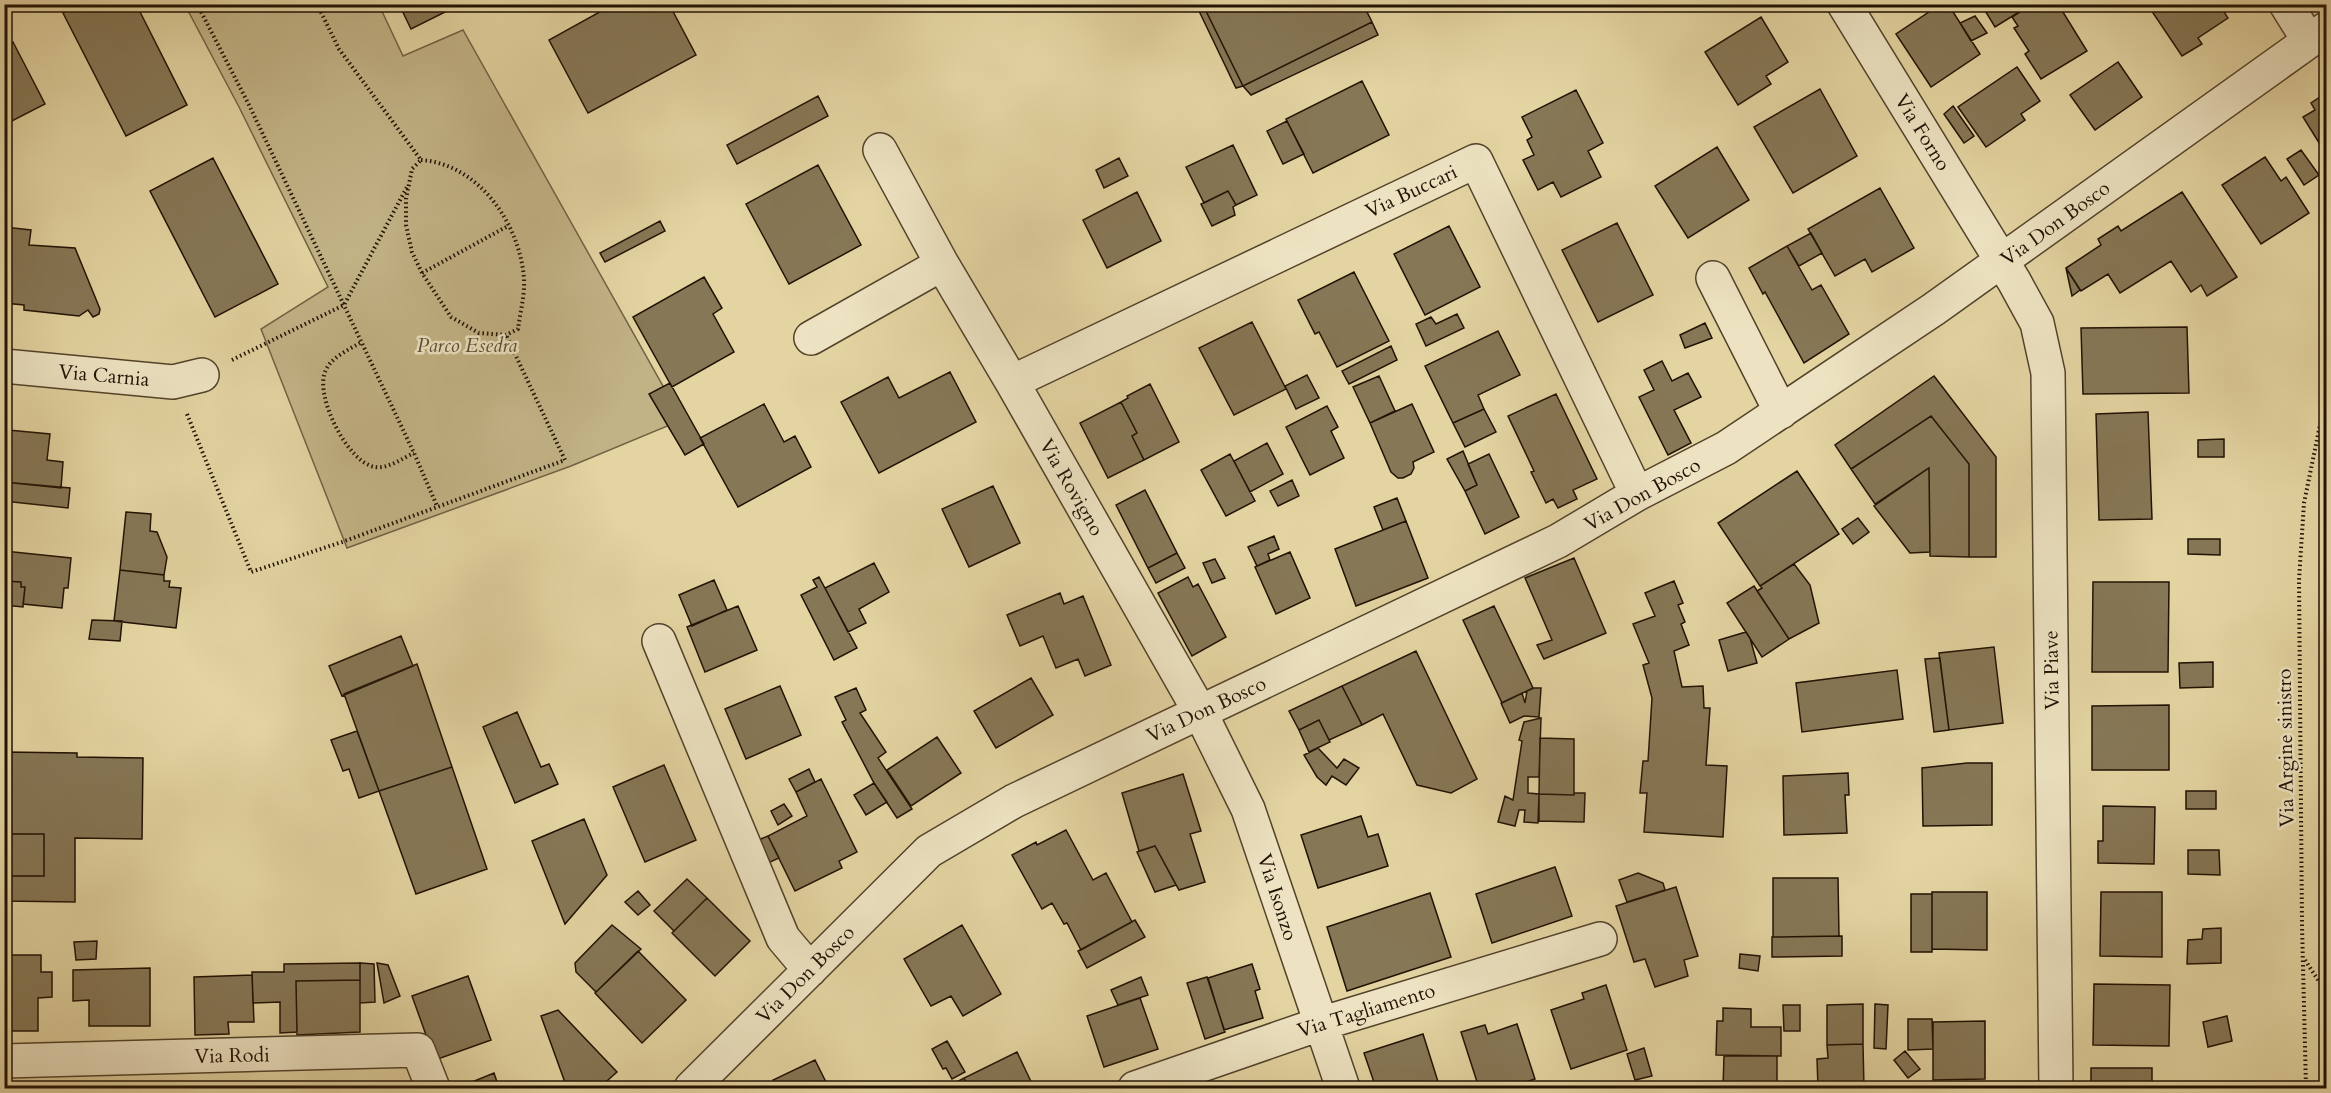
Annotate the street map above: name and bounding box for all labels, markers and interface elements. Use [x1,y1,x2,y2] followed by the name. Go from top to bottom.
[1888,89,1957,176] street label: Via Forno
[1361,158,1462,225] street label: Via Buccari
[1995,174,2116,272] street label: Via Don Bosco
[417,332,517,359] park label: Parco Esedra
[57,358,151,393] street label: Via Carnia
[1033,434,1110,541] street label: Via Rovigno
[1579,451,1705,538] street label: Via Don Bosco
[2037,630,2066,710] street label: Via Piave
[2271,668,2300,828] street label: Via Argine sinistro
[1142,670,1271,749] street label: Via Don Bosco
[1251,850,1304,944] street label: Via Isonzo
[750,919,861,1030] street label: Via Don Bosco
[1294,977,1439,1044] street label: Via Tagliamento
[194,1041,270,1070] street label: Via Rodi

